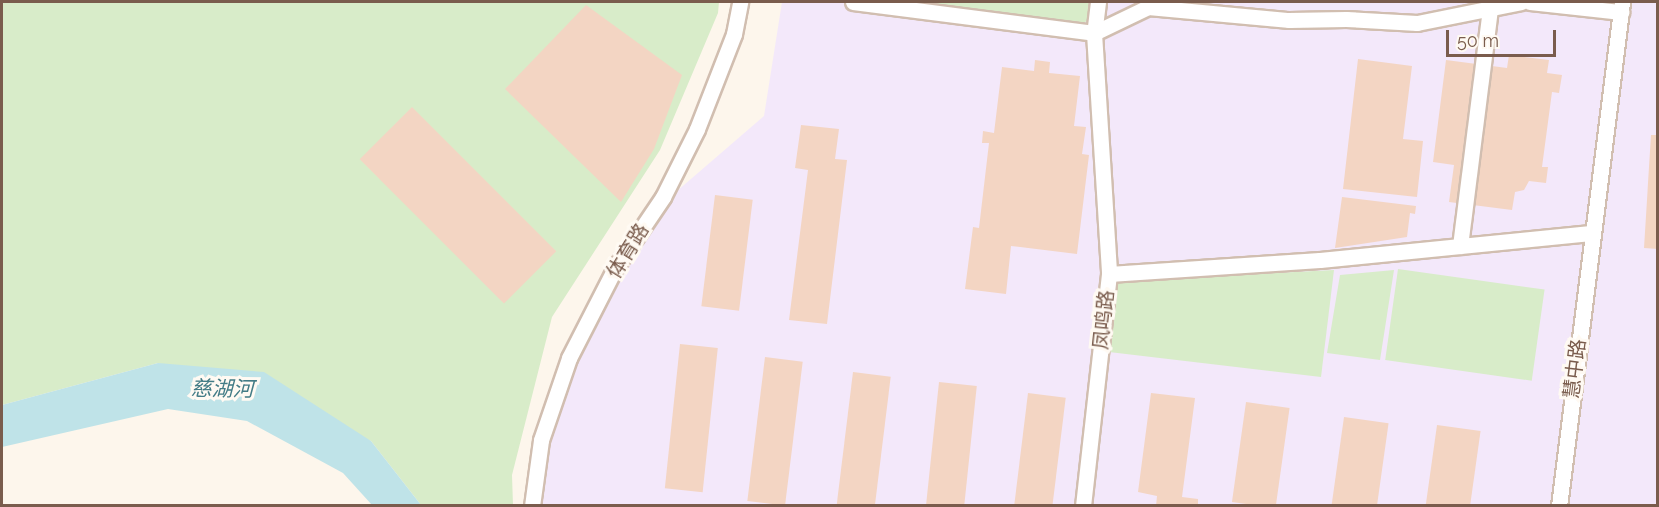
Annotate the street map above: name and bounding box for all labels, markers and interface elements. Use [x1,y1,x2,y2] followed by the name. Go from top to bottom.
[1449,18,1558,56] scale bar
[1457,30,1499,51] text: 50 m
[602,219,654,283] street label: 体育路
[1089,289,1119,351] street label: 凤鸣路
[1559,338,1591,400] street label: 慧中路
[190,376,254,402] water label: 慈湖河

